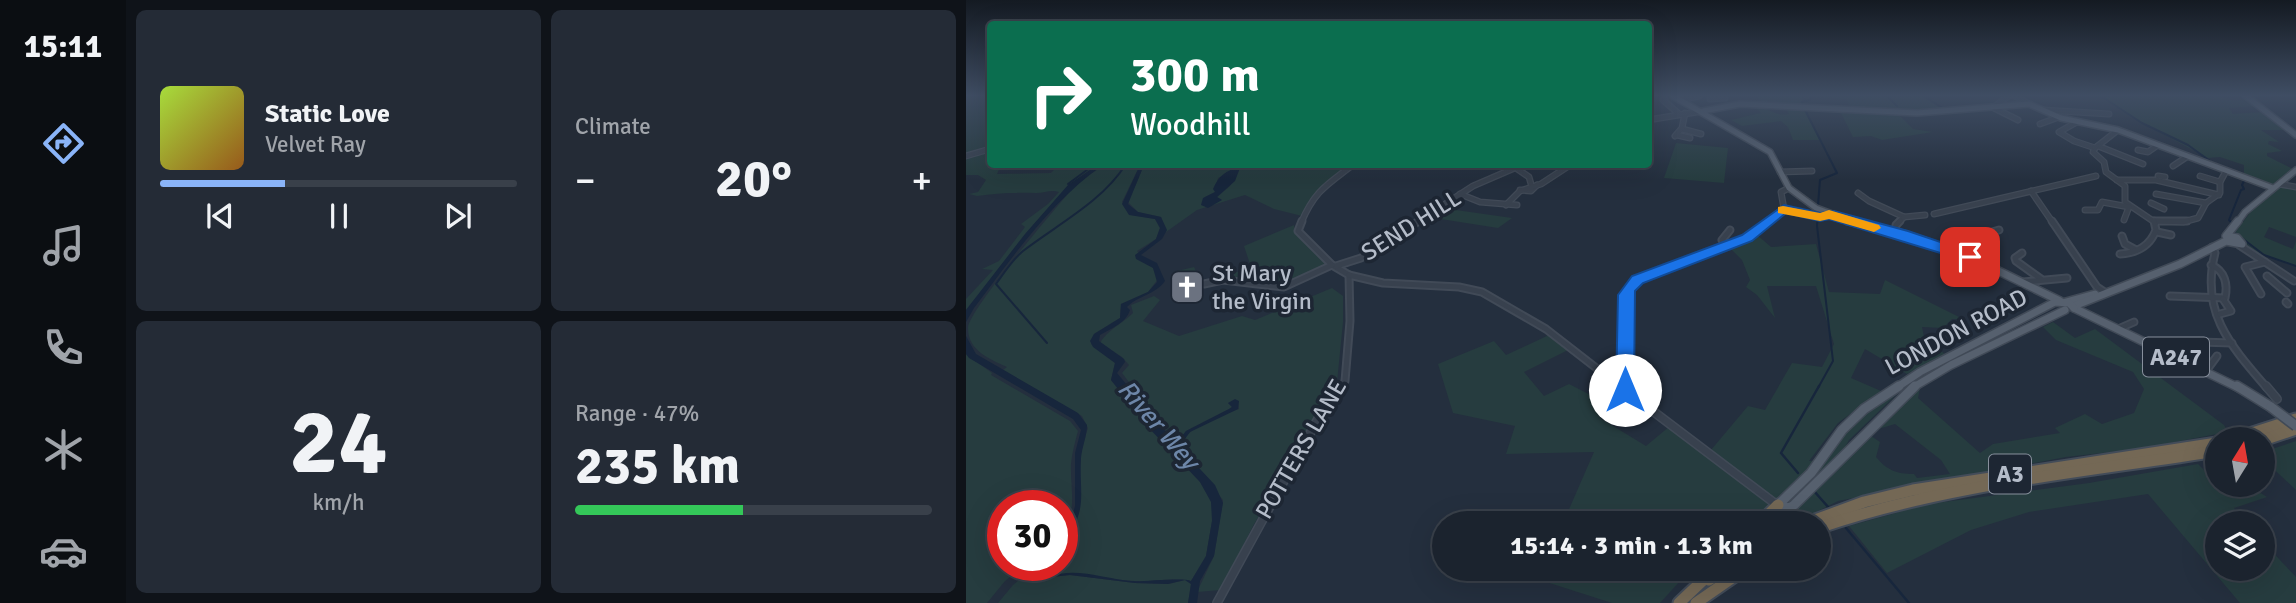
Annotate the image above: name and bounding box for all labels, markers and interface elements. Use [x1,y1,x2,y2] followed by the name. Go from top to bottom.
[24,27,102,66] text: 15:11
[1130,45,1260,105] text: 300 m
[1015,49,1106,140] icon: right
[265,98,390,130] text: Static Love
[1130,105,1251,144] text: Woodhill
[575,112,651,141] text: Climate
[39,119,88,168] icon: directions
[265,130,366,159] text: Velvet Ray
[715,147,792,211] text: 20°
[575,157,596,204] text: −
[911,157,932,204] text: +
[1356,183,1466,267] street label: SEND HILL
[201,197,239,235] icon: previous
[320,197,358,235] icon: pause
[439,197,477,235] icon: next
[39,221,88,270] icon: music
[1940,227,2000,287] pin
[1951,238,1989,276] icon: arrive
[1212,258,1312,316] place label: St Mary the Virgin
[1168,268,1206,306] church icon: St Mary the Virgin
[1880,282,2032,382] street label: LONDON ROAD
[39,323,88,372] icon: phone
[2143,338,2209,376] road number: A247
[1588,353,1662,427] position arrow
[1110,374,1207,478] water label: River Wey
[1249,374,1353,524] street label: POTTERS LANE
[289,386,388,499] text: 24
[575,399,699,428] text: Range · 47%
[39,425,88,474] icon: climate
[2205,427,2275,497] north arrow
[2205,427,2275,581] map controls
[575,434,740,498] text: 235 km
[1989,454,2031,494] road number: A3
[312,488,365,517] text: km/h
[987,490,1078,581] speed limit sign: 30
[2205,511,2275,581] button: layers
[39,527,88,576] icon: car
[1510,530,1753,562] text: 15:14 · 3 min · 1.3 km

